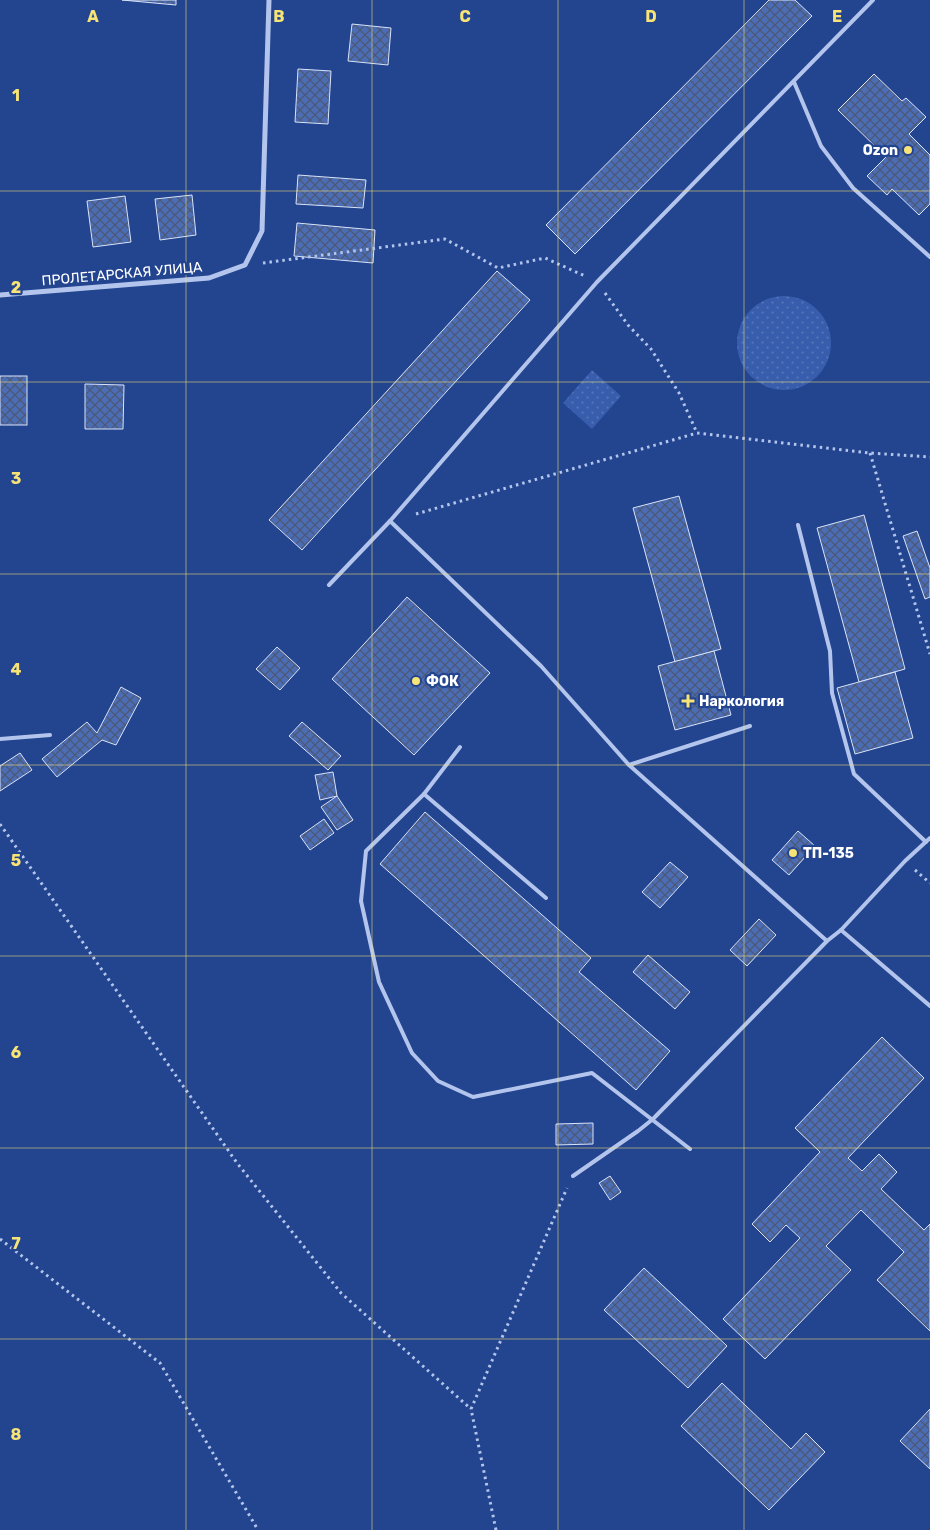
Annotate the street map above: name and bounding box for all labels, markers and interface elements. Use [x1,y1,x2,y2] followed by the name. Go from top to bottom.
[87,7,99,26] text: A
[273,7,285,26] text: B
[459,7,471,26] text: C
[645,7,657,26] text: D
[832,7,842,26] text: E
[12,86,20,105] text: 1
[863,142,898,159] place label: Ozon
[902,144,914,156] marker: Ozon
[41,258,204,289] street label: ПРОЛЕТАРСКАЯ УЛИЦА
[11,278,21,297] text: 2
[11,469,21,488] text: 3
[11,660,22,679] text: 4
[426,673,459,690] place label: ФОК
[410,675,422,687] marker: ФОК
[699,693,784,710] place label: Наркология
[681,694,695,708] marker: Наркология
[803,845,854,862] place label: ТП-135
[787,847,799,859] marker: ТП-135
[11,851,21,870] text: 5
[11,1043,21,1062] text: 6
[11,1234,21,1253] text: 7
[11,1425,22,1444] text: 8

